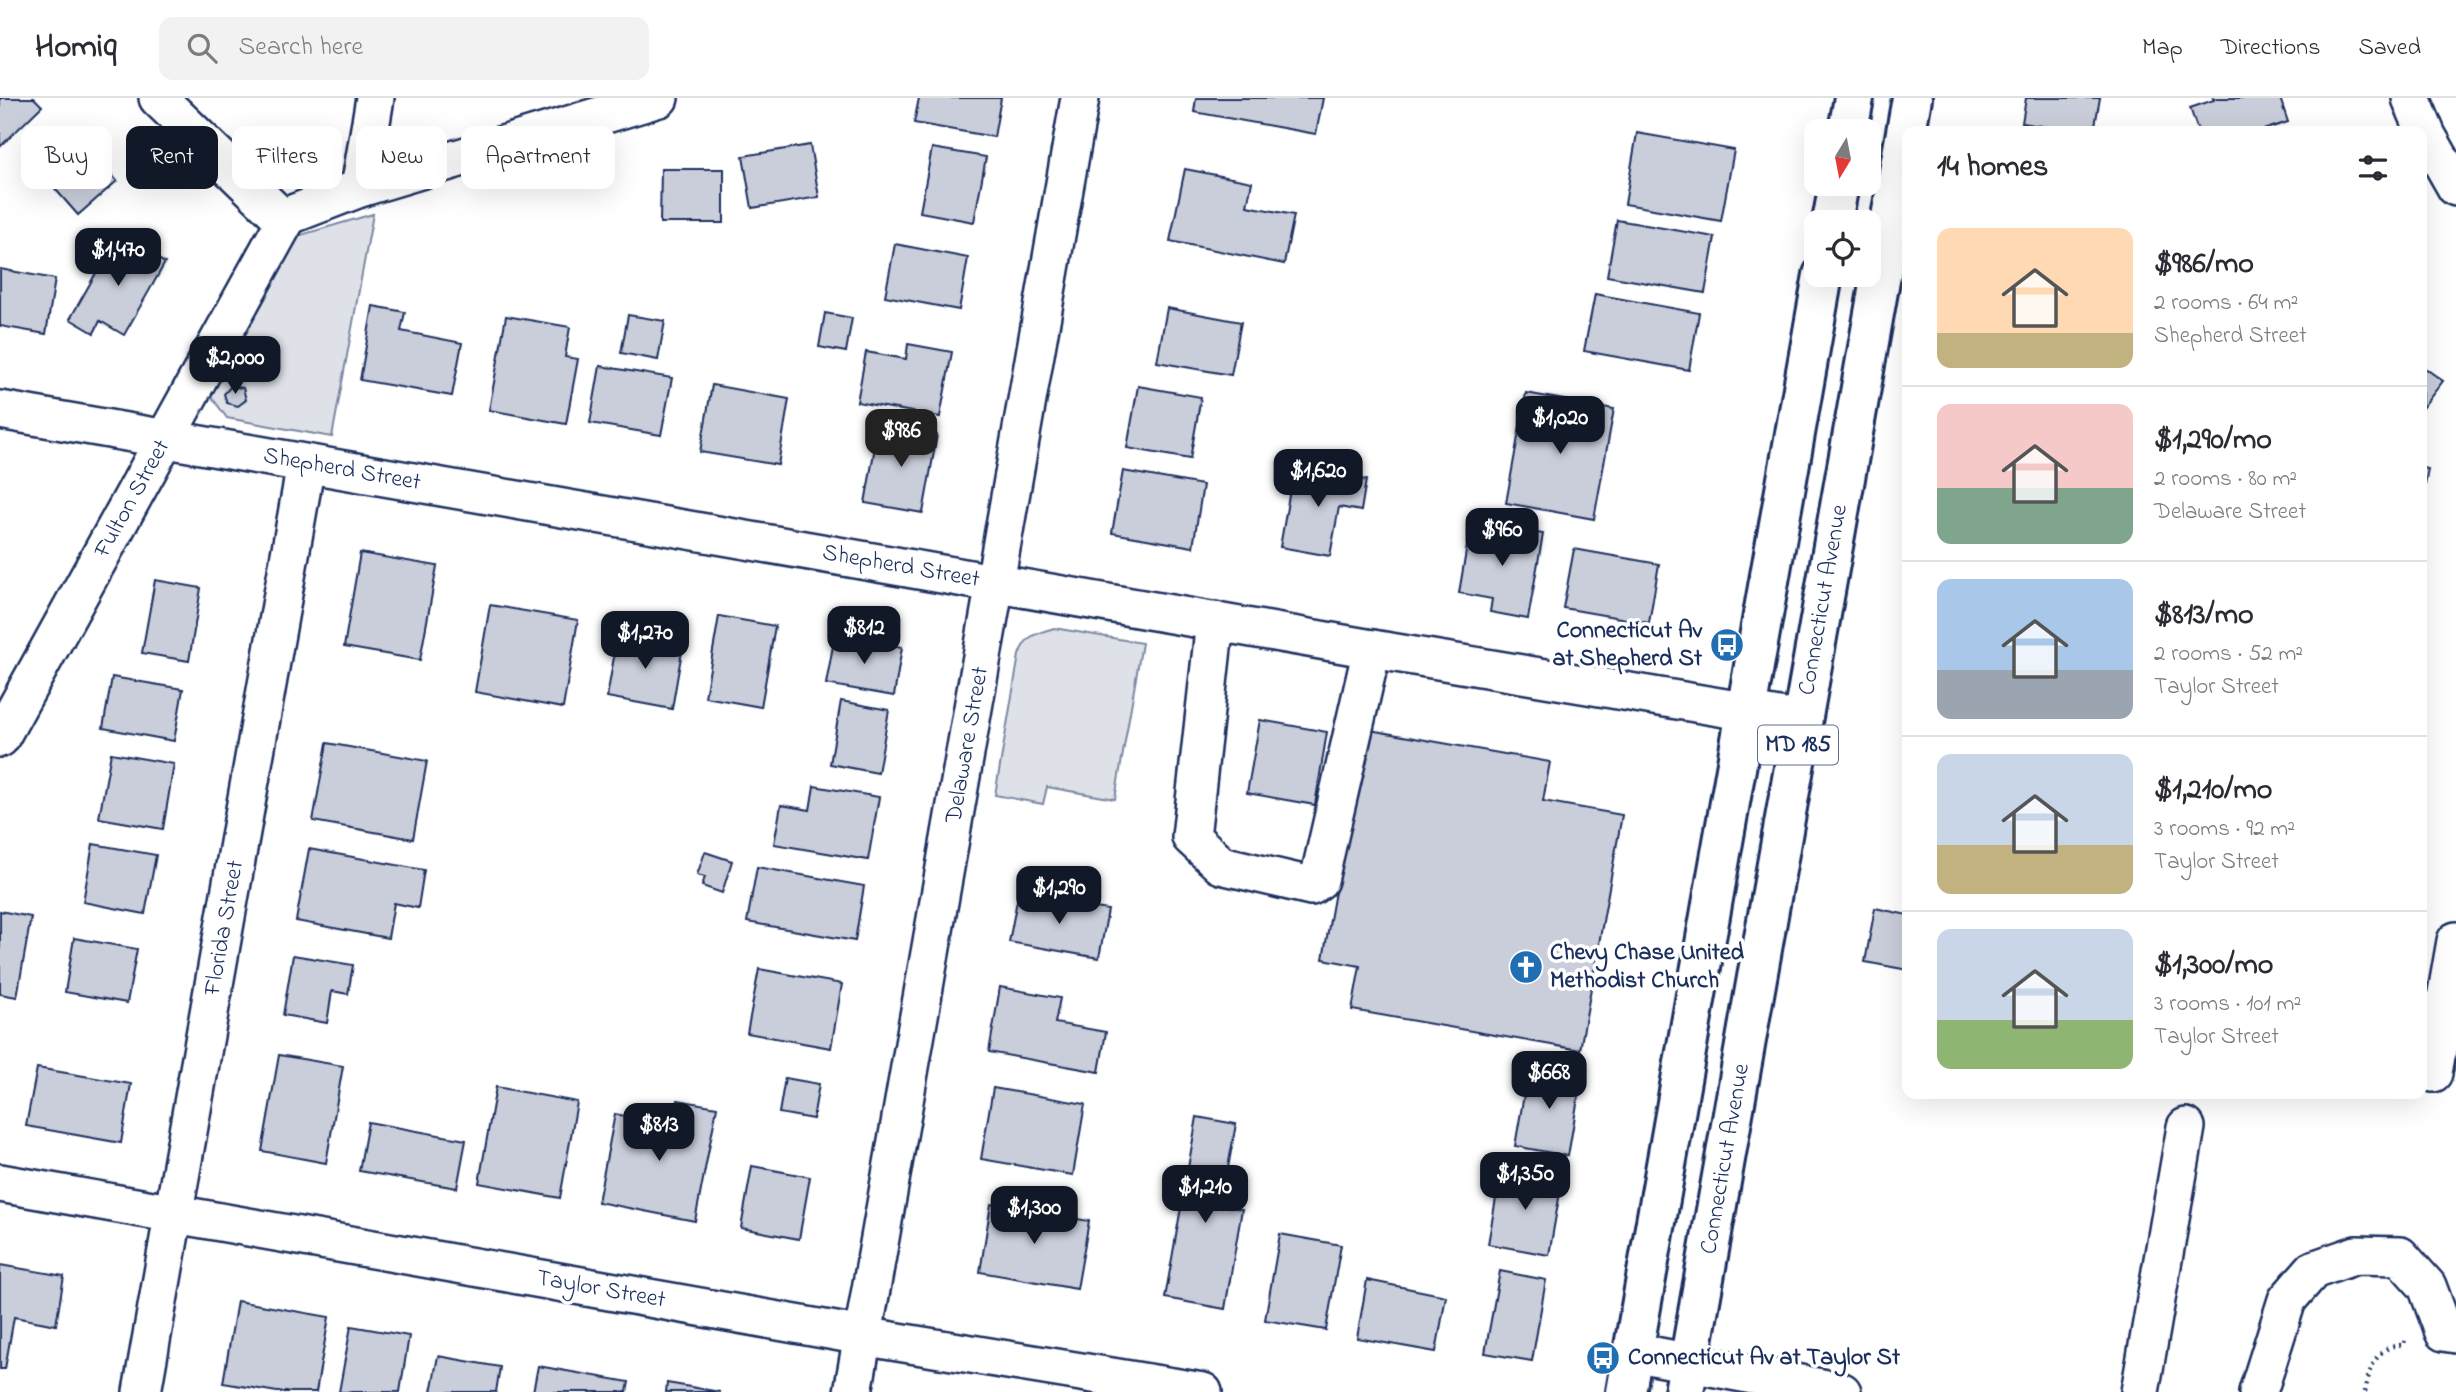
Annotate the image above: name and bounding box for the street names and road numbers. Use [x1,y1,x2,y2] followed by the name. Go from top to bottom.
[86,433,180,565] street label: Fulton Street
[260,439,424,501] street label: Shepherd Street
[1790,502,1858,698] street label: Connecticut Avenue
[819,536,983,598] street label: Shepherd Street
[937,664,999,827] street label: Delaware Street
[1758,726,1838,764] road number: MD 185
[196,858,254,999] street label: Florida Street
[1692,1061,1760,1257] street label: Connecticut Avenue
[534,1261,668,1320] street label: Taylor Street

